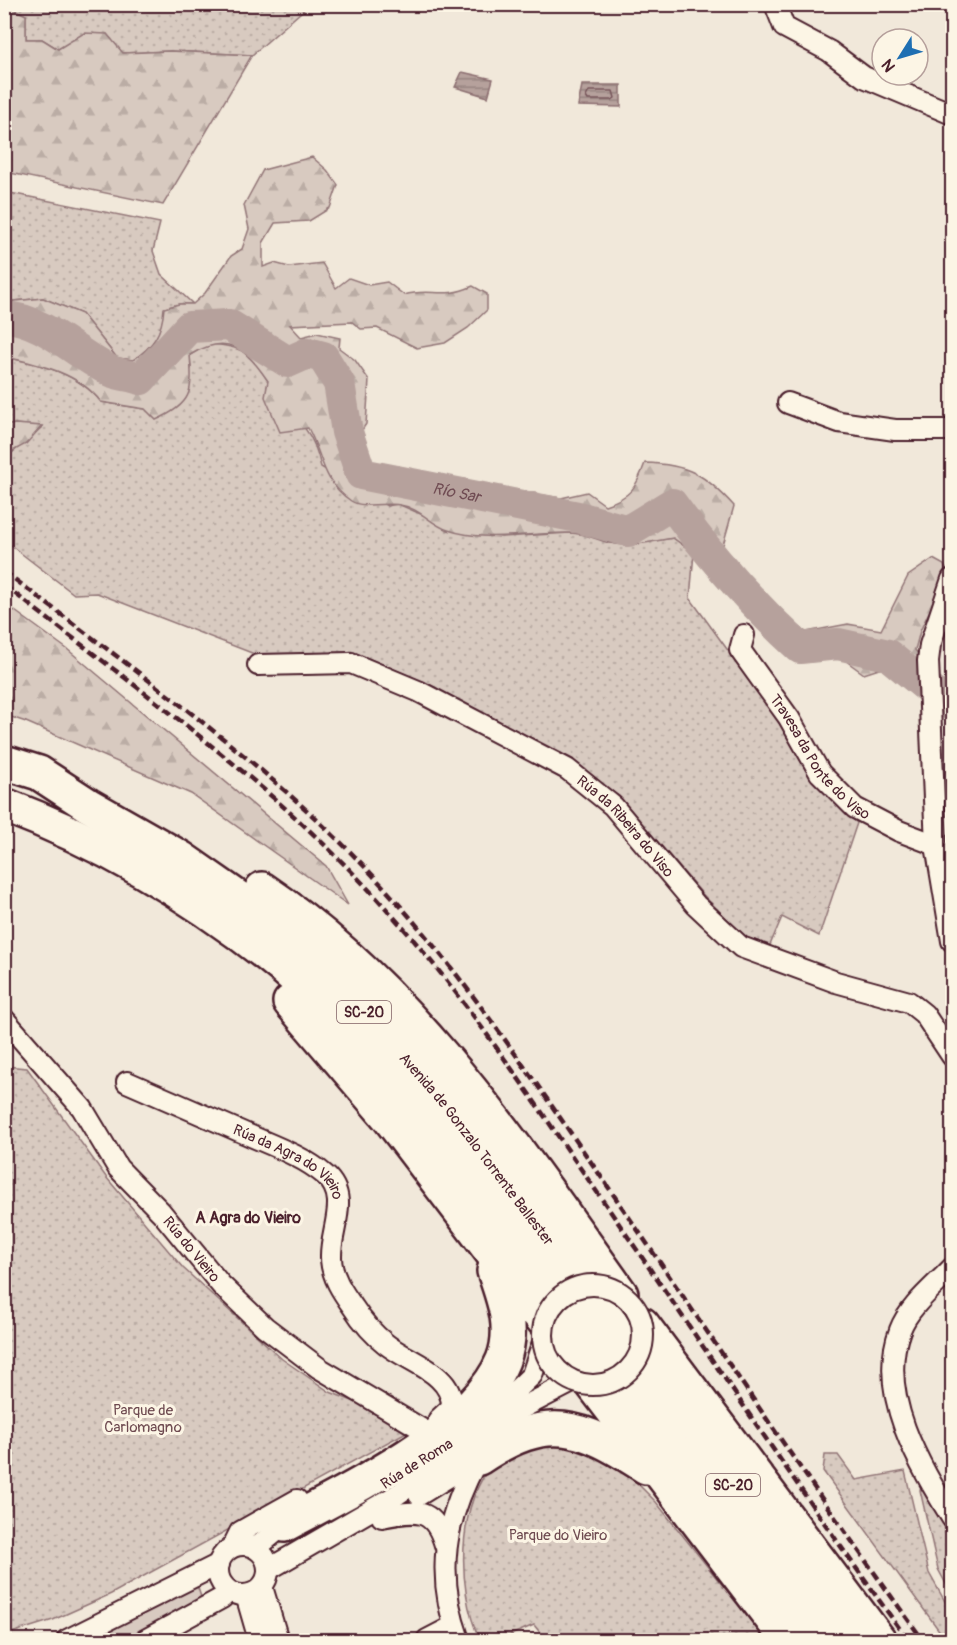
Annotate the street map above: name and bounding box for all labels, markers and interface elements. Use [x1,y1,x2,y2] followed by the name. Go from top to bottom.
[870,27,930,87] north arrow
[877,55,900,76] text: N
[431,478,484,508] water label: Río Sar
[766,691,873,824] street label: Travesa da Ponte do Viso
[573,771,678,881] street label: Rúa da Ribeira do Viso
[337,1001,391,1023] road number: SC-20
[395,1049,558,1250] street label: Avenida de Gonzalo Torrente Ballester
[230,1120,347,1201] street label: Rúa da Agra do Vieiro
[195,1208,301,1228] district label: A Agra do Vieiro
[159,1212,224,1286] street label: Rúa do Vieiro
[104,1401,182,1437] park label: Parque de Carlomagno
[377,1434,457,1494] street label: Rúa de Roma
[706,1474,760,1496] road number: SC-20
[509,1526,607,1545] park label: Parque do Vieiro

